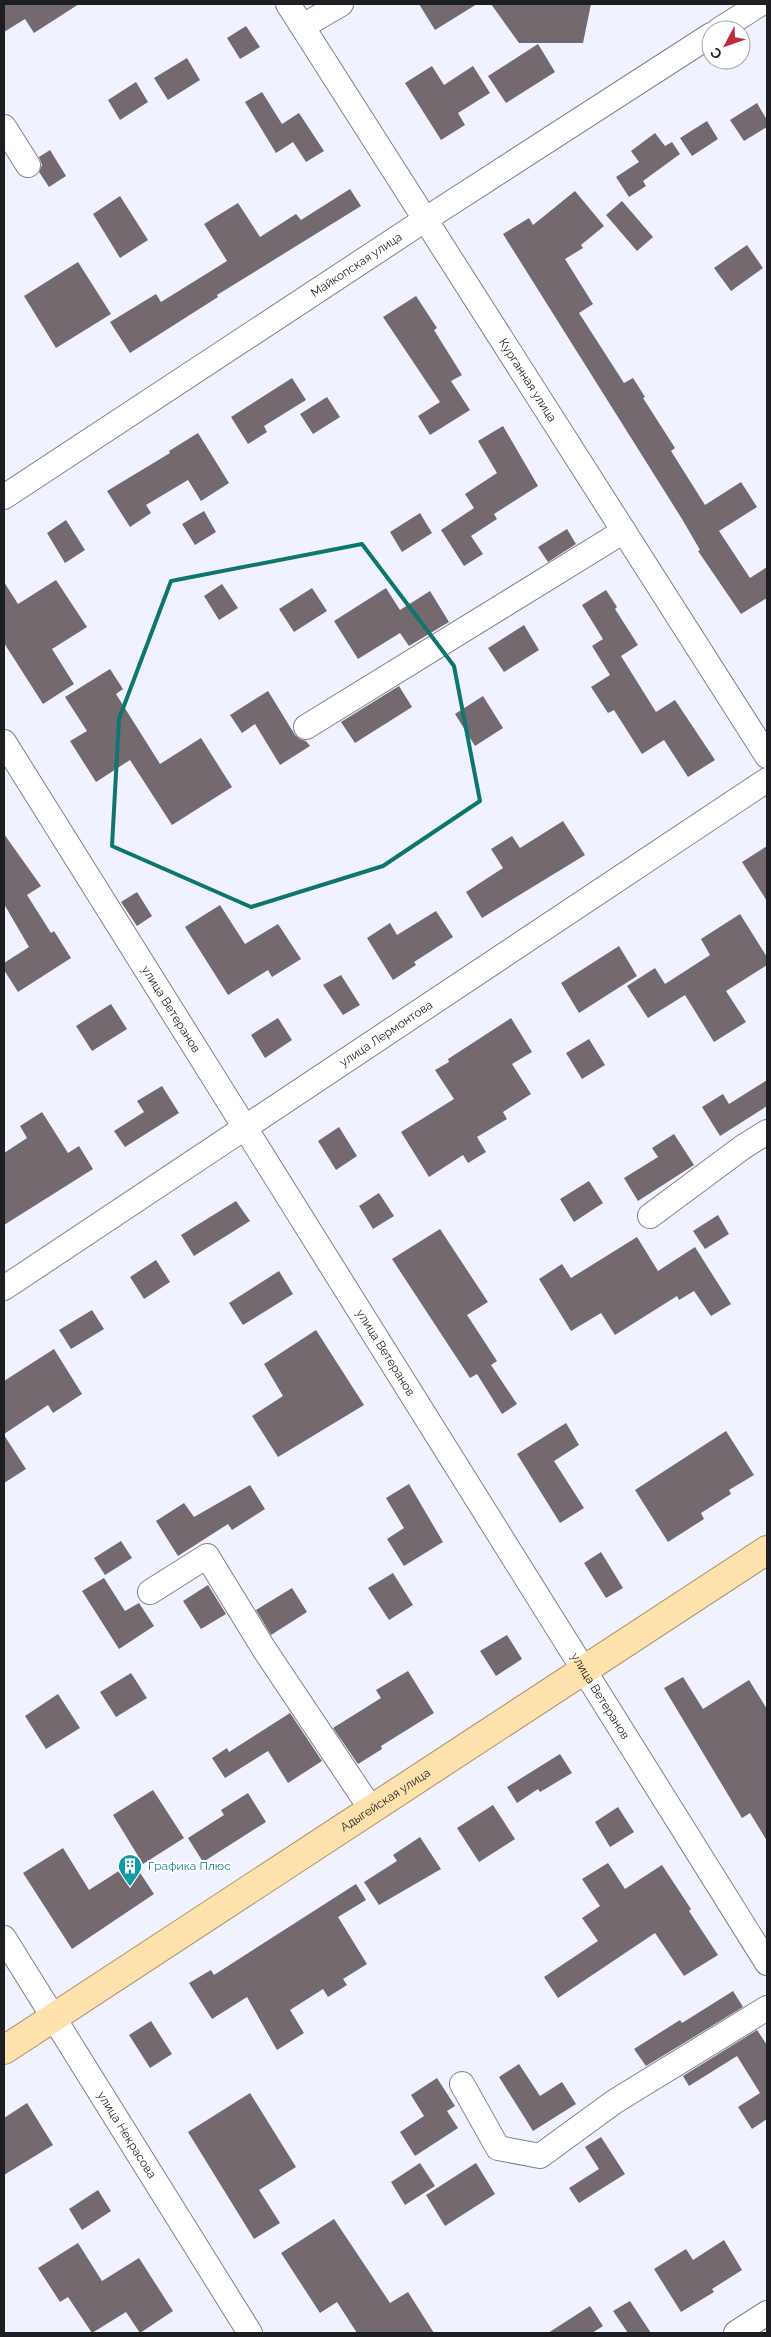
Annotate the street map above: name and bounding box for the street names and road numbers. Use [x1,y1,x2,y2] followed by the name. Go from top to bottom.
[308,230,405,300] street label: Майкопская улица
[496,336,559,424] street label: Курганная улица
[139,963,203,1055] street label: улица Ветеранов
[337,998,435,1070] street label: улица Лермонтова
[353,1307,418,1398] street label: улица Ветеранов
[568,1650,632,1742] street label: улица Ветеранов
[338,1766,433,1835] street label: Адыгейская улица
[94,2089,159,2181] street label: улица Некрасова

